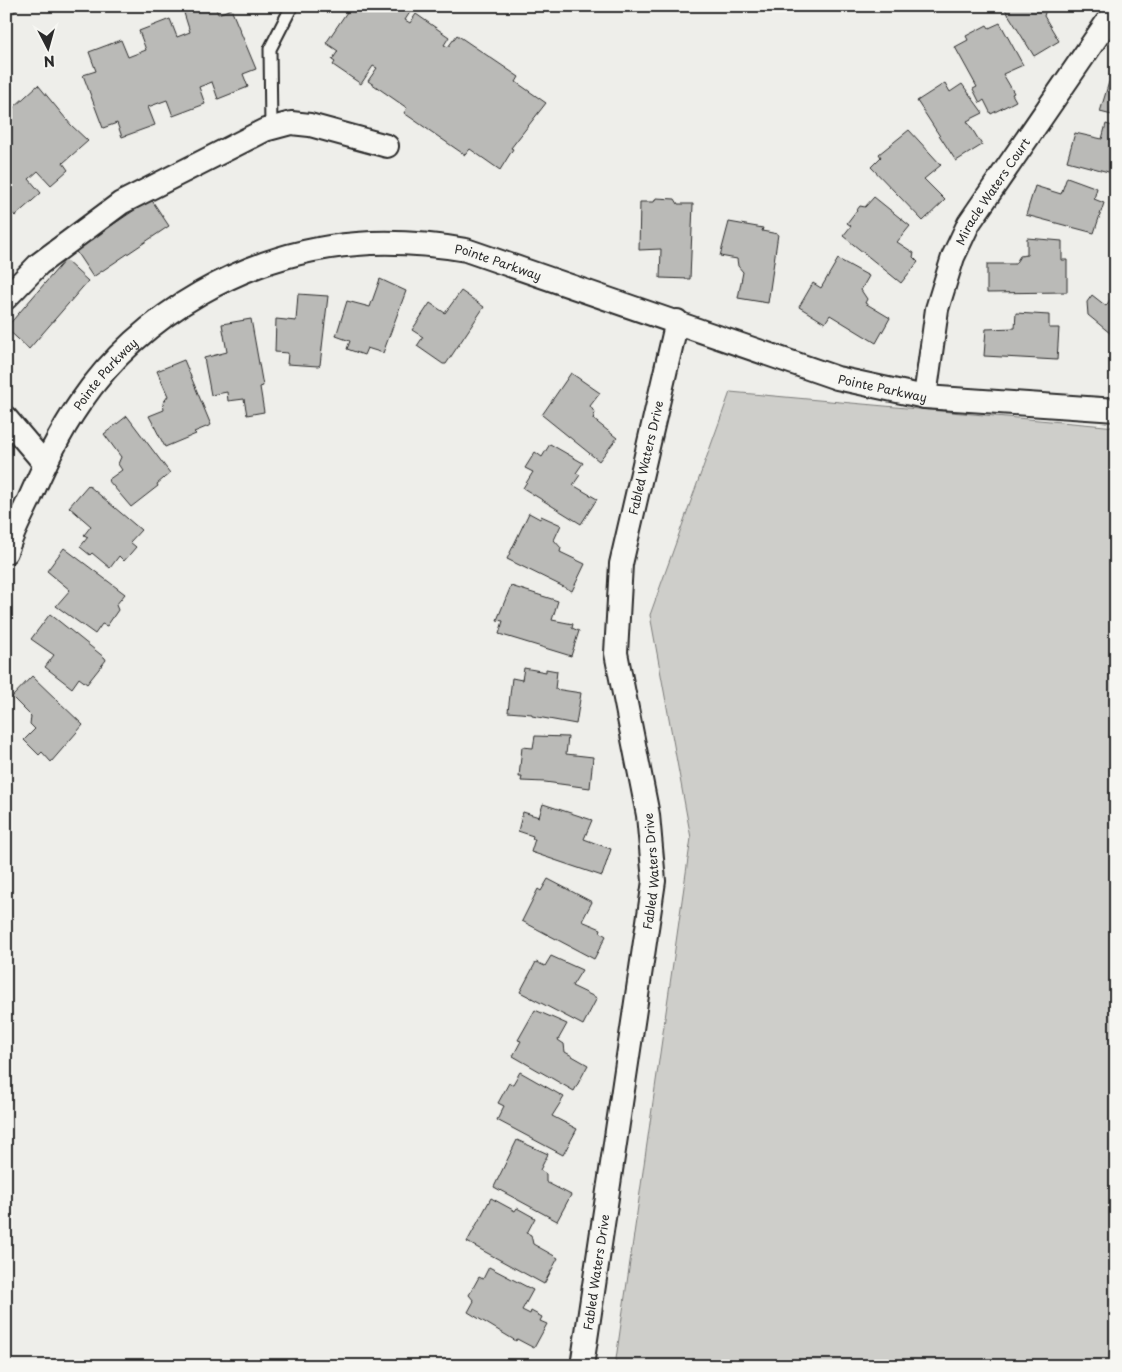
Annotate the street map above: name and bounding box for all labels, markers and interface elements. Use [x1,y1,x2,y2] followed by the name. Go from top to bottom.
[22,22,72,72] north arrow
[43,50,56,72] text: N
[951,134,1034,248] street label: Miracle Waters Court
[454,239,544,284] street label: Pointe Parkway
[69,334,141,414] street label: Pointe Parkway
[836,369,929,406] street label: Pointe Parkway
[624,399,667,517] street label: Fabled Waters Drive
[638,812,664,931] street label: Fabled Waters Drive
[578,1213,613,1331] street label: Fabled Waters Drive

